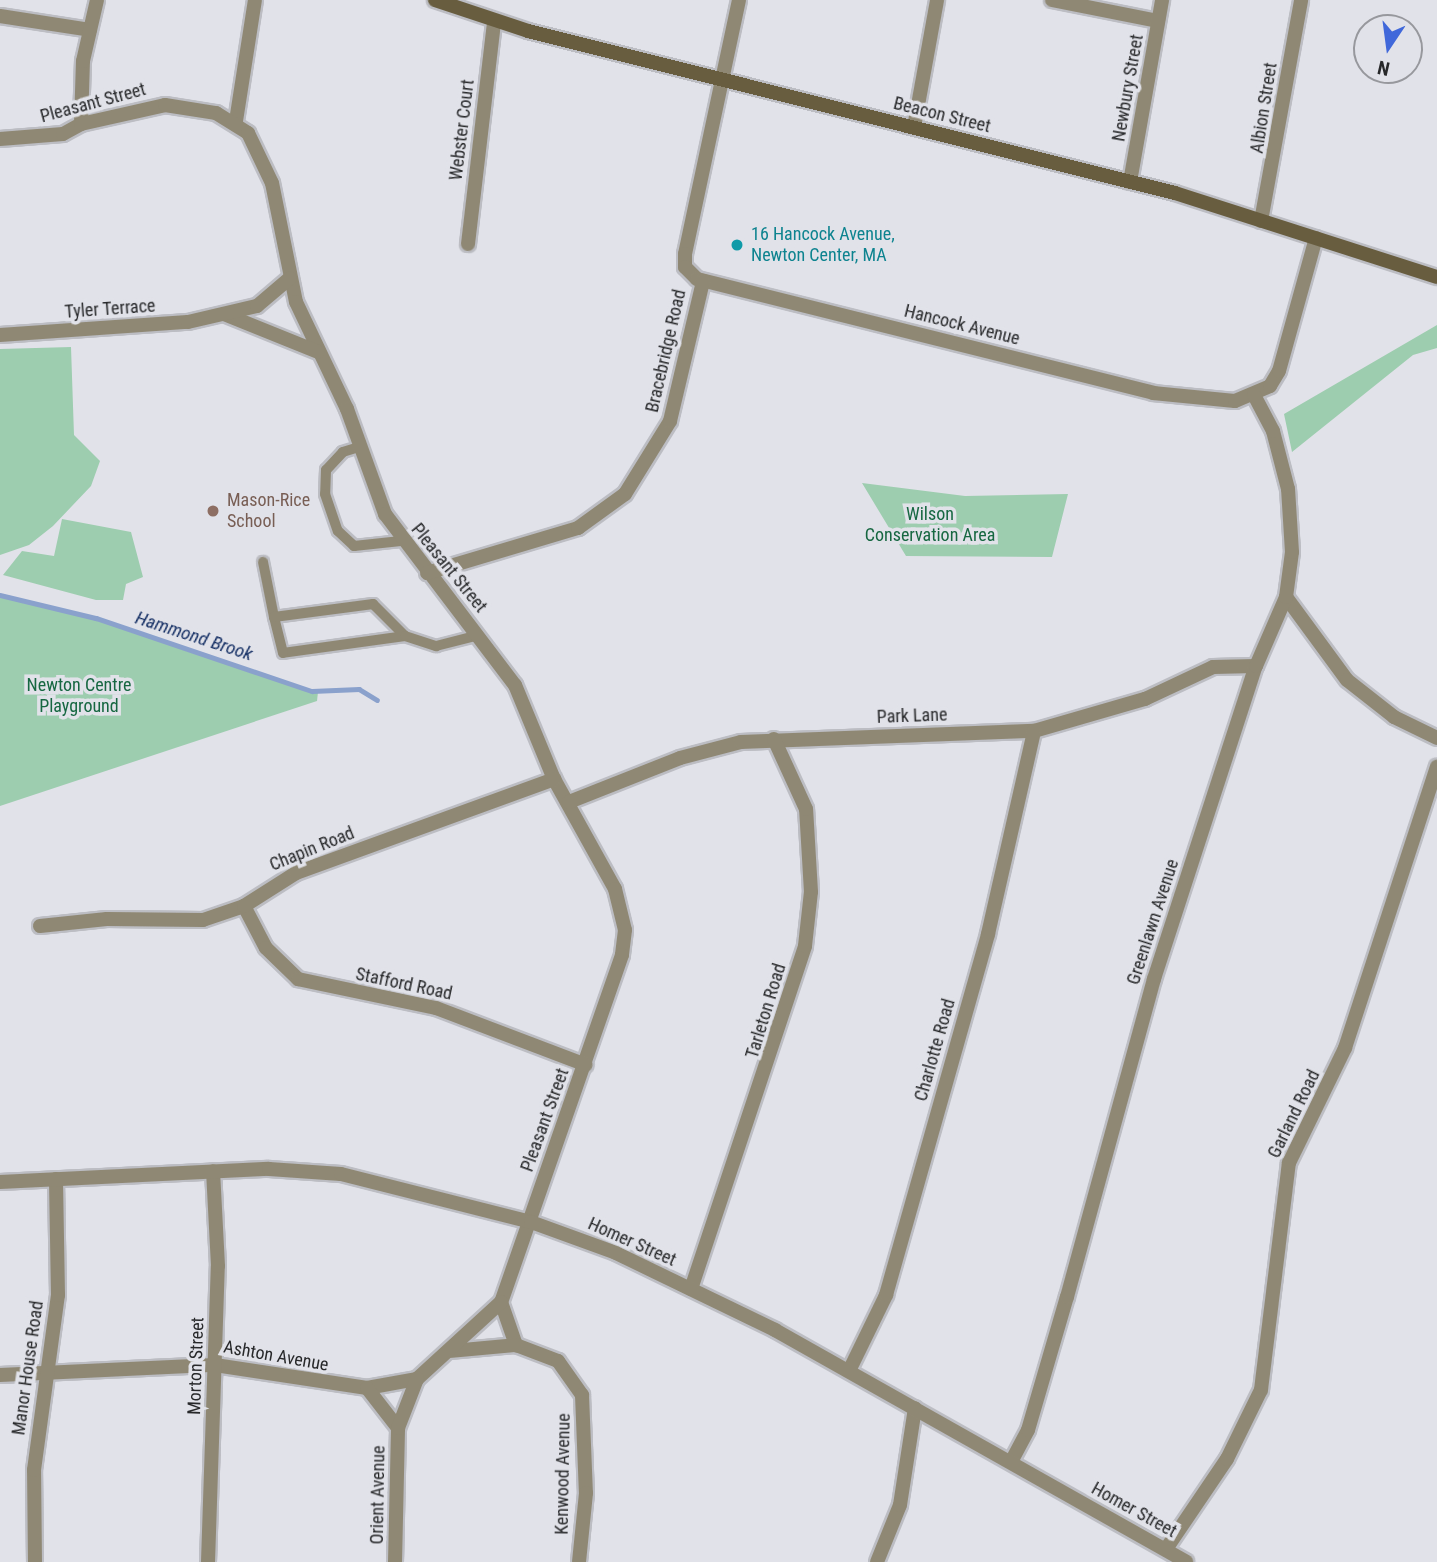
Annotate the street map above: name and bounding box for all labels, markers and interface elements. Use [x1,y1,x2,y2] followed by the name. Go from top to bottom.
[1353,14,1423,84] north arrow
[1108,33,1148,143] street label: Newbury Street
[1375,55,1392,81] text: N
[1246,61,1282,155] street label: Albion Street
[445,78,479,182] street label: Webster Court
[38,79,148,127] street label: Pleasant Street
[891,93,993,137] street label: Beacon Street
[751,224,895,266] place label: 16 Hancock Avenue, Newton Center, MA
[729,237,745,253] marker: 16 Hancock Avenue, Newton Center, MA
[641,288,691,414] street label: Bracebridge Road
[64,295,156,323] street label: Tyler Terrace
[902,300,1022,350] street label: Hancock Avenue
[227,490,310,532] place label: Mason-Rice School
[205,503,221,519] marker: Mason-Rice School
[865,504,995,546] park label: Wilson Conservation Area
[407,519,491,617] street label: Pleasant Street
[132,606,256,666] water label: Hammond Brook
[27,675,131,718] park label: Newton Centre Playground
[876,704,948,728] street label: Park Lane
[266,822,358,876] street label: Chapin Road
[1123,857,1183,987] street label: Greenlawn Avenue
[741,961,791,1061] street label: Tarleton Road
[354,963,454,1005] street label: Stafford Road
[910,996,960,1104] street label: Charlotte Road
[516,1065,574,1175] street label: Pleasant Street
[1263,1066,1325,1162] street label: Garland Road
[585,1213,679,1271] street label: Homer Street
[8,1299,48,1437] street label: Manor House Road
[184,1317,208,1415] street label: Morton Street
[222,1336,330,1376] street label: Ashton Avenue
[551,1413,575,1535] street label: Kenwood Avenue
[366,1445,390,1545] street label: Orient Avenue
[1088,1478,1180,1542] street label: Homer Street

